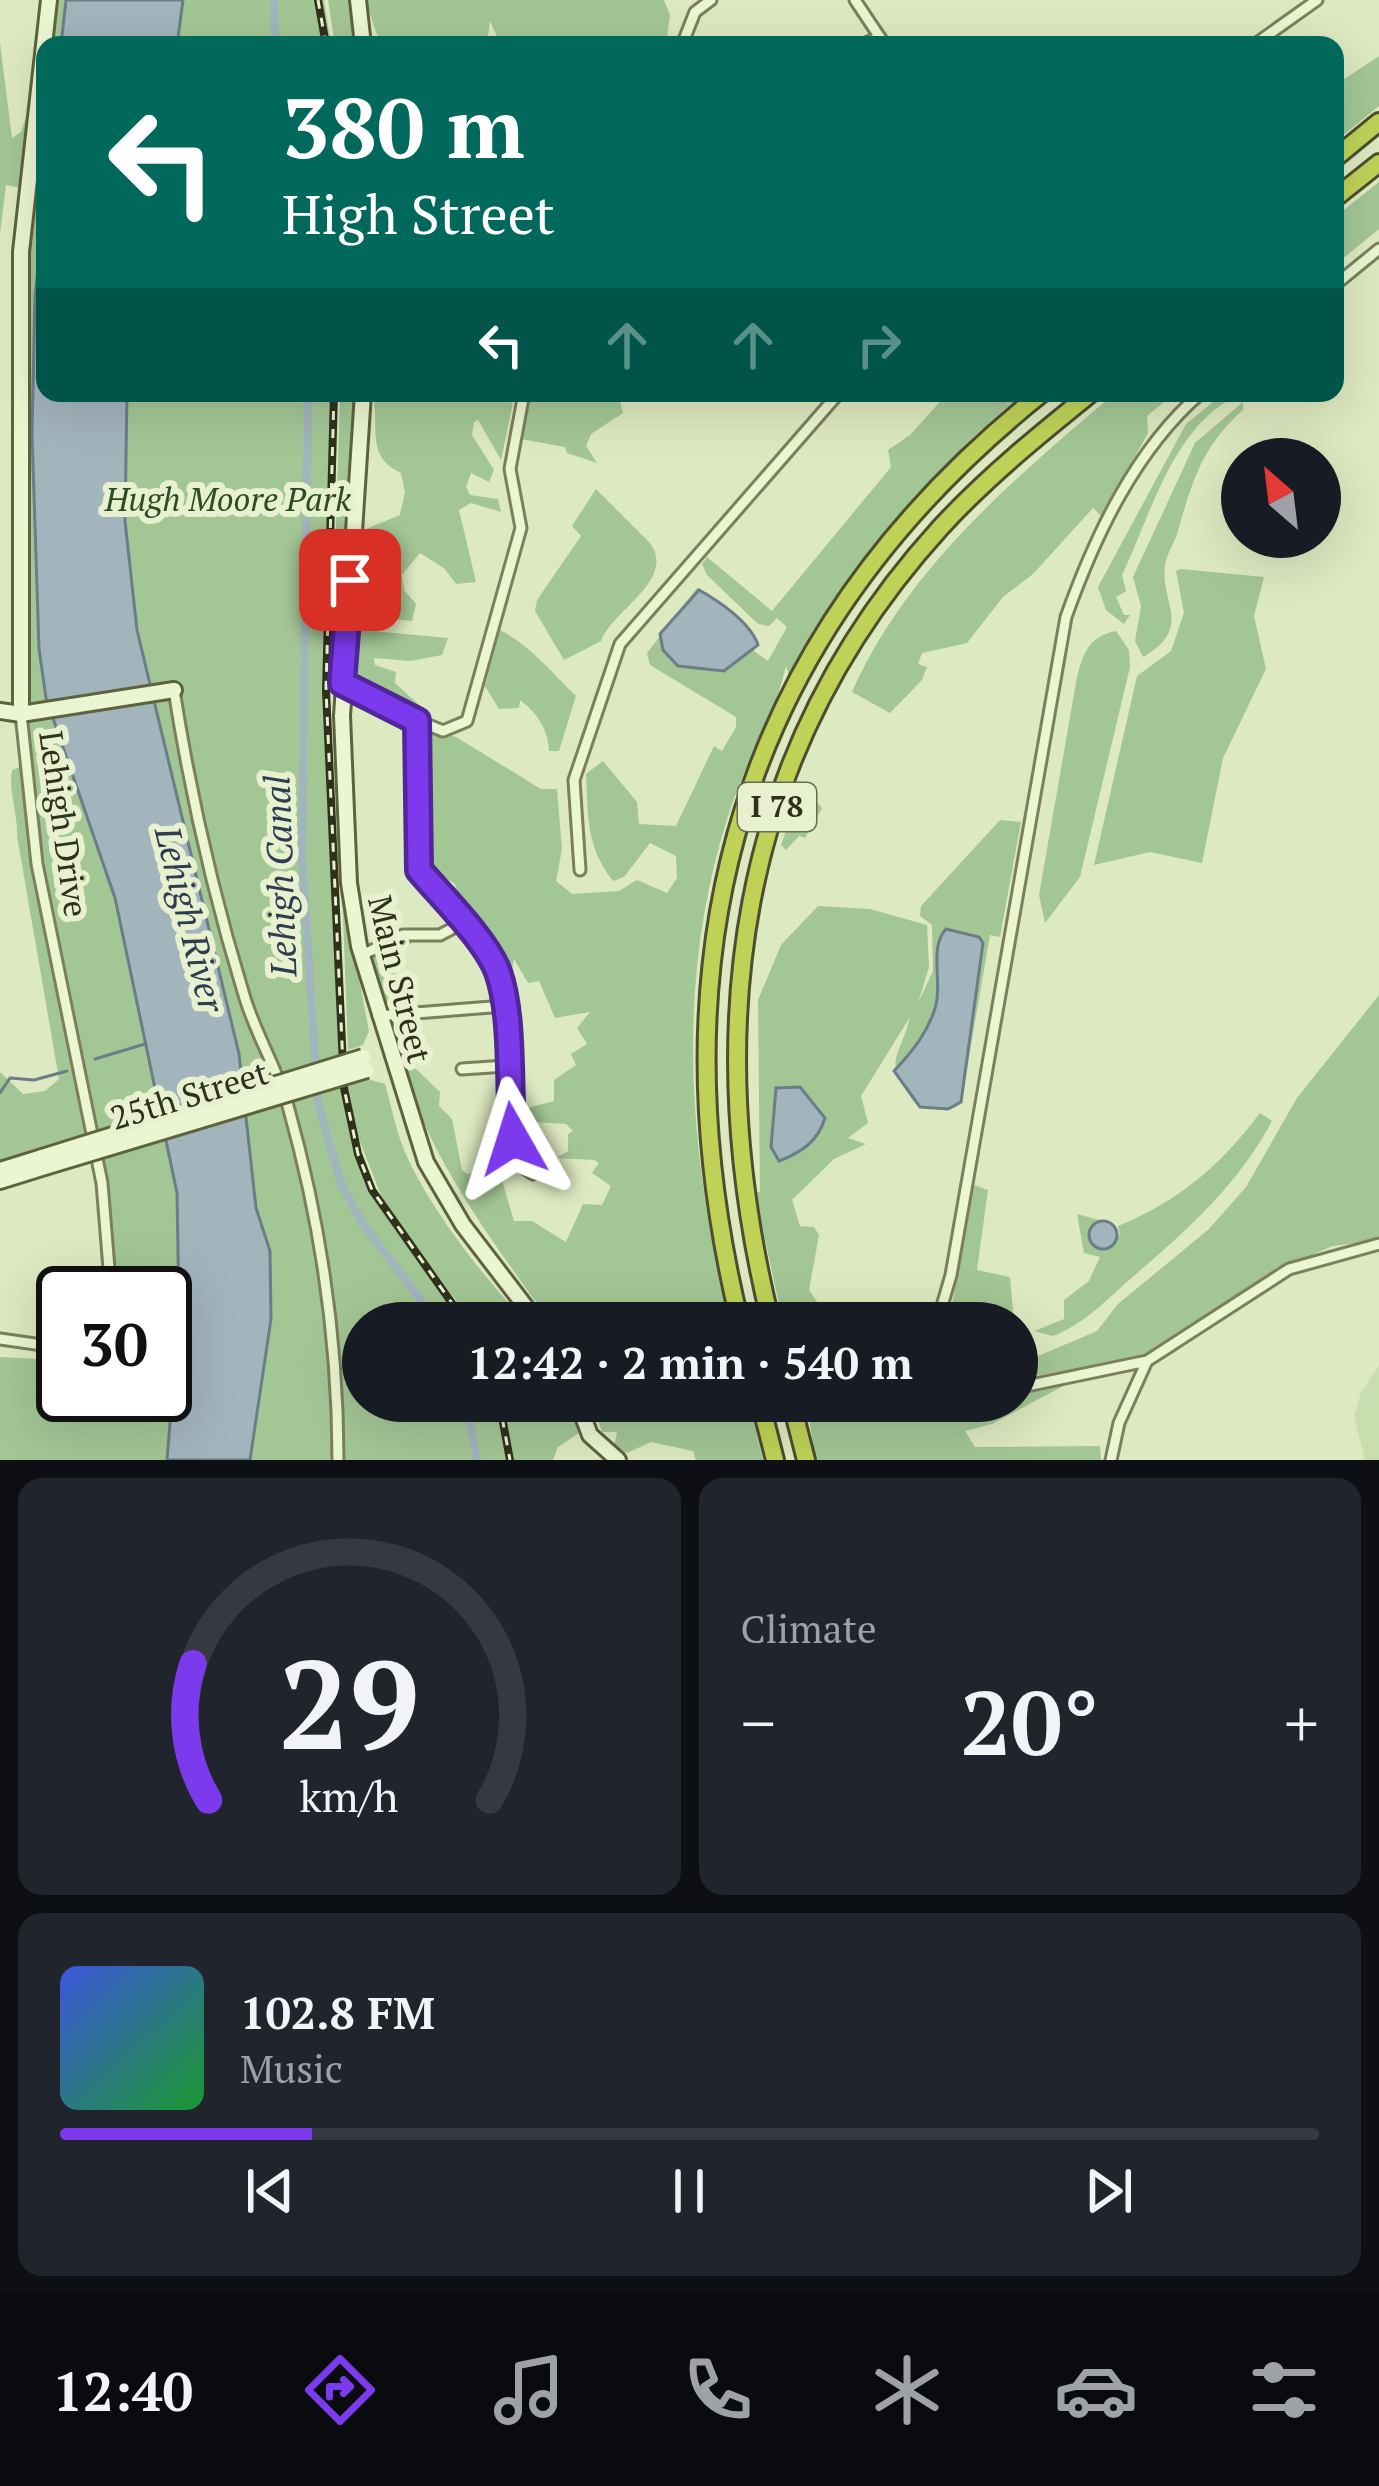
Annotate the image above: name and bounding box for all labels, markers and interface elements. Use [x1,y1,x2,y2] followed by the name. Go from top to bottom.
[282,71,525,182] text: 380 m
[84,84,240,240] icon: left
[282,178,555,249] text: High Street
[468,312,534,378] icon: left
[594,312,660,378] icon: ahead
[720,312,786,378] icon: ahead
[846,312,912,378] icon: right
[1221,438,1341,558] north arrow
[1221,438,1341,558] map controls
[104,477,351,520] park label: Hugh Moore Park
[299,529,401,631] pin
[317,547,383,613] icon: arrive
[30,728,99,920] street label: Lehigh Drive
[252,774,307,979] water label: Lehigh Canal
[738,783,816,831] road number: I 78
[145,820,237,1019] water label: Lehigh River
[359,891,442,1067] street label: Main Street
[105,1050,273,1139] street label: 25th Street
[450,1076,576,1202] position arrow
[36,1266,192,1422] speed limit sign: 30
[467,1332,913,1392] text: 12:42 · 2 min · 540 m
[741,1602,877,1654] text: Climate
[279,1619,420,1785] text: 29
[960,1661,1099,1781] text: 20°
[741,1678,776,1766] text: −
[1284,1678,1319,1766] text: +
[300,1766,399,1823] text: km/h
[240,1982,435,2042] text: 102.8 FM
[240,2042,343,2094] text: Music
[237,2158,303,2224] icon: previous
[656,2158,722,2224] icon: pause
[1076,2158,1142,2224] icon: next
[298,2348,382,2432] icon: directions
[487,2348,571,2432] icon: music
[676,2348,760,2432] icon: phone
[865,2348,949,2432] icon: climate
[1054,2348,1138,2432] icon: car
[1242,2348,1326,2432] icon: filters
[52,2355,193,2426] text: 12:40

